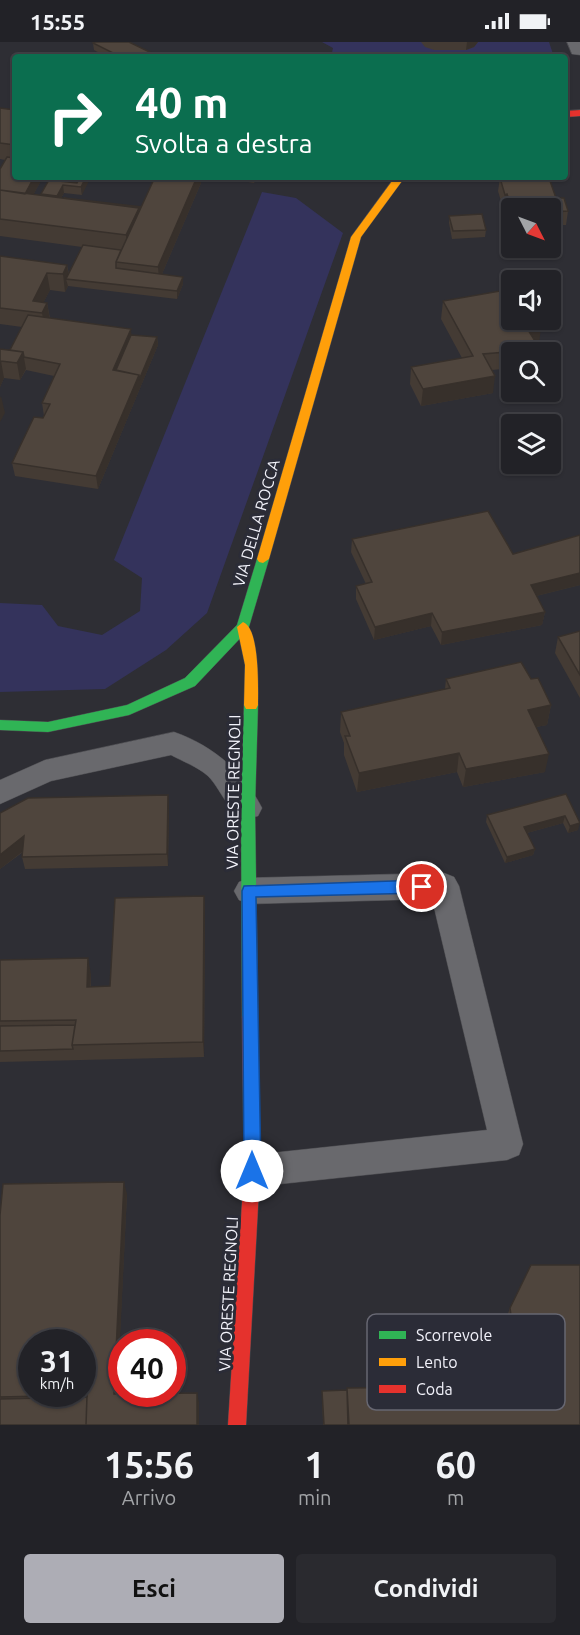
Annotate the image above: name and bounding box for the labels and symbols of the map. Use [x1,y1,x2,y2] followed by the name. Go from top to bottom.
[501,198,561,258] north arrow
[229,457,283,589] street label: VIA DELLA ROCCA
[223,714,243,870] street label: VIA ORESTE REGNOLI
[396,861,447,912] pin
[220,1139,284,1203] position arrow
[215,1216,241,1372] street label: VIA ORESTE REGNOLI
[367,1314,565,1410] legend
[416,1326,492,1344] text: Scorrevole
[108,1329,186,1407] speed limit sign: 40
[416,1353,458,1371] text: Lento
[416,1380,453,1398] text: Coda

